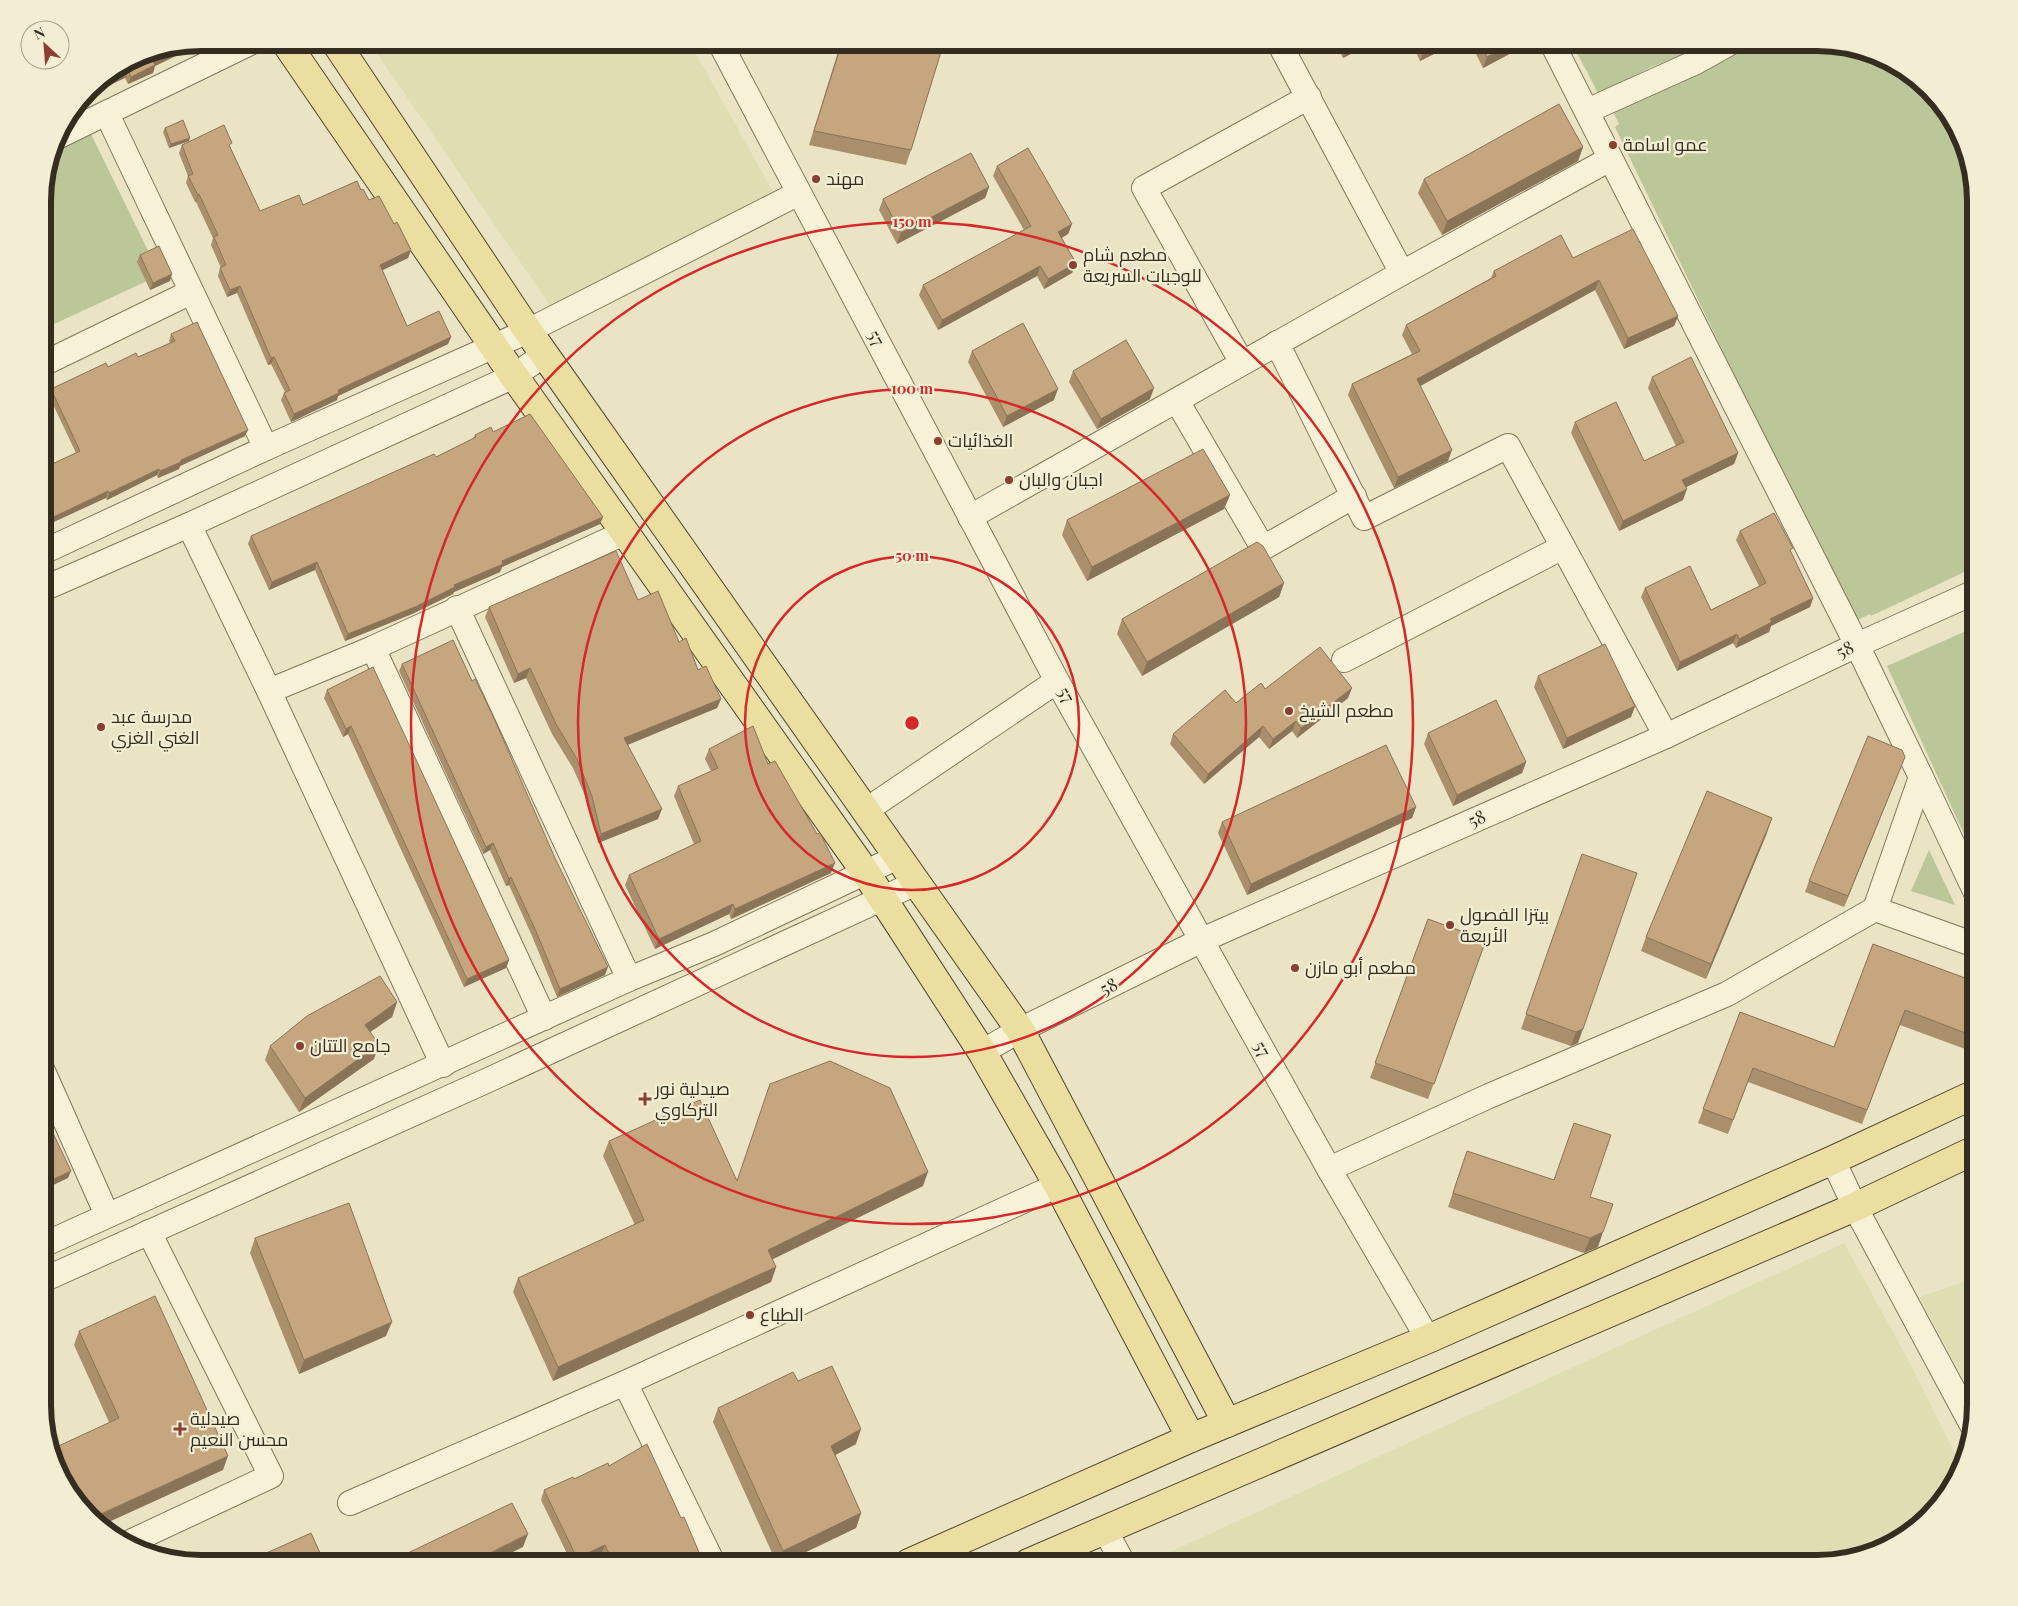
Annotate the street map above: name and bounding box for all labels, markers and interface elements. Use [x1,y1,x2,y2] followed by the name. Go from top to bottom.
[20,20,70,70] north arrow
[30,22,48,44] text: N
[1623,132,1708,156] place label: عمو اسامة
[1607,139,1619,151] marker: عمو اسامة
[826,166,864,190] place label: مهند
[810,173,822,185] marker: مهند
[892,211,932,231] text: 150 m
[1083,242,1202,287] place label: مطعم شام للوجبات السريعة
[1067,259,1079,271] marker: مطعم شام للوجبات السريعة
[863,325,891,350] street label: 57
[891,378,934,398] text: 100 m
[948,428,1013,452] place label: الغذائيات
[932,435,944,447] marker: الغذائيات
[1019,467,1103,491] place label: اجبان والبان
[1003,474,1015,486] marker: اجبان والبان
[895,545,929,565] text: 50 m
[1832,635,1857,664] street label: 58
[1053,682,1081,707] street label: 57
[1299,698,1394,723] place label: مطعم الشيخ
[111,704,200,752] place label: مدرسة عبد الغني الغزي
[1283,705,1295,717] marker: مطعم الشيخ
[903,714,921,732] centre of rings
[95,721,107,733] marker: مدرسة عبد الغني الغزي
[1464,804,1489,832] street label: 58
[1460,902,1549,947] place label: بيتزا الفصول الأربعة
[1444,919,1456,931] marker: بيتزا الفصول الأربعة
[1305,955,1416,980] place label: مطعم أبو مازن
[1289,962,1301,974] marker: مطعم أبو مازن
[1096,972,1121,1001] street label: 58
[310,1033,390,1058] place label: جامع التتان
[1249,1036,1277,1061] street label: 57
[294,1040,306,1052] marker: جامع التتان
[654,1076,730,1124] place label: صيدلية نور التركاوي
[639,1093,651,1105] marker: صيدلية نور التركاوي
[760,1302,804,1327] place label: الطباع
[744,1309,756,1321] marker: الطباع
[190,1406,288,1452] place label: صيدلية محسن النعيم
[174,1423,186,1435] marker: صيدلية محسن النعيم

